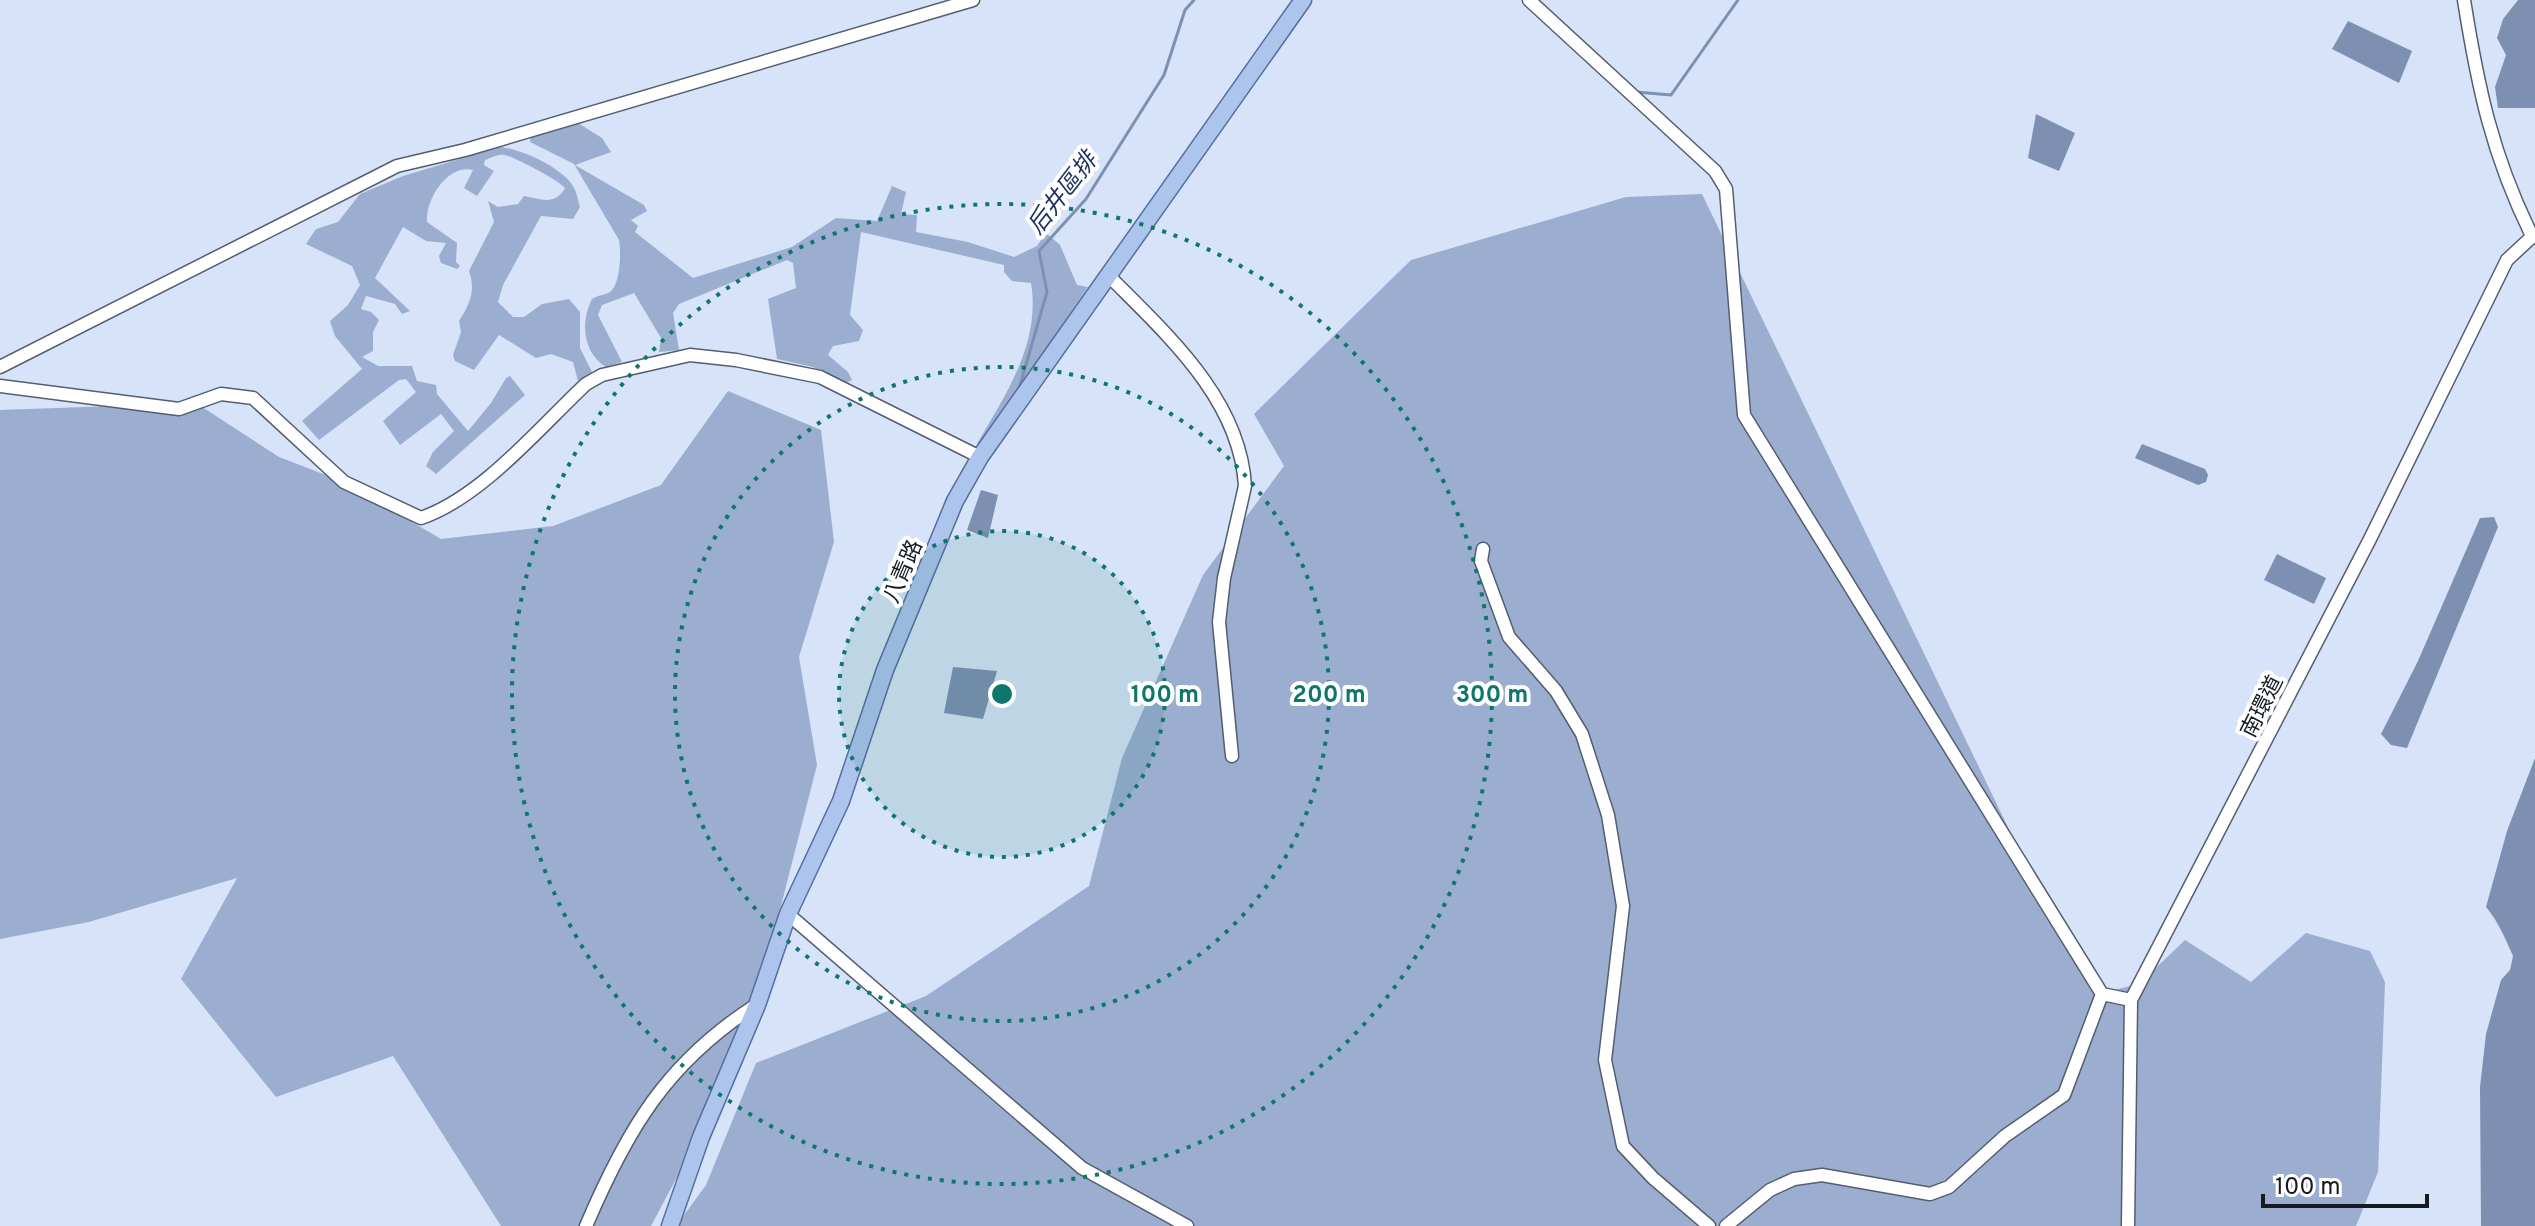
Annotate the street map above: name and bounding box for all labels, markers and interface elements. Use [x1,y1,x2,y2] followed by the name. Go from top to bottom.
[1022,145,1107,241] water label: 后井區排
[879,536,930,608] street label: 八青路
[2236,672,2290,743] street label: 南環道
[988,680,1016,708] centre of rings
[1131,681,1199,711] text: 100 m
[1292,681,1366,711] text: 200 m
[1456,681,1528,711] text: 300 m
[2263,1158,2427,1208] scale bar
[2275,1173,2341,1203] text: 100 m

